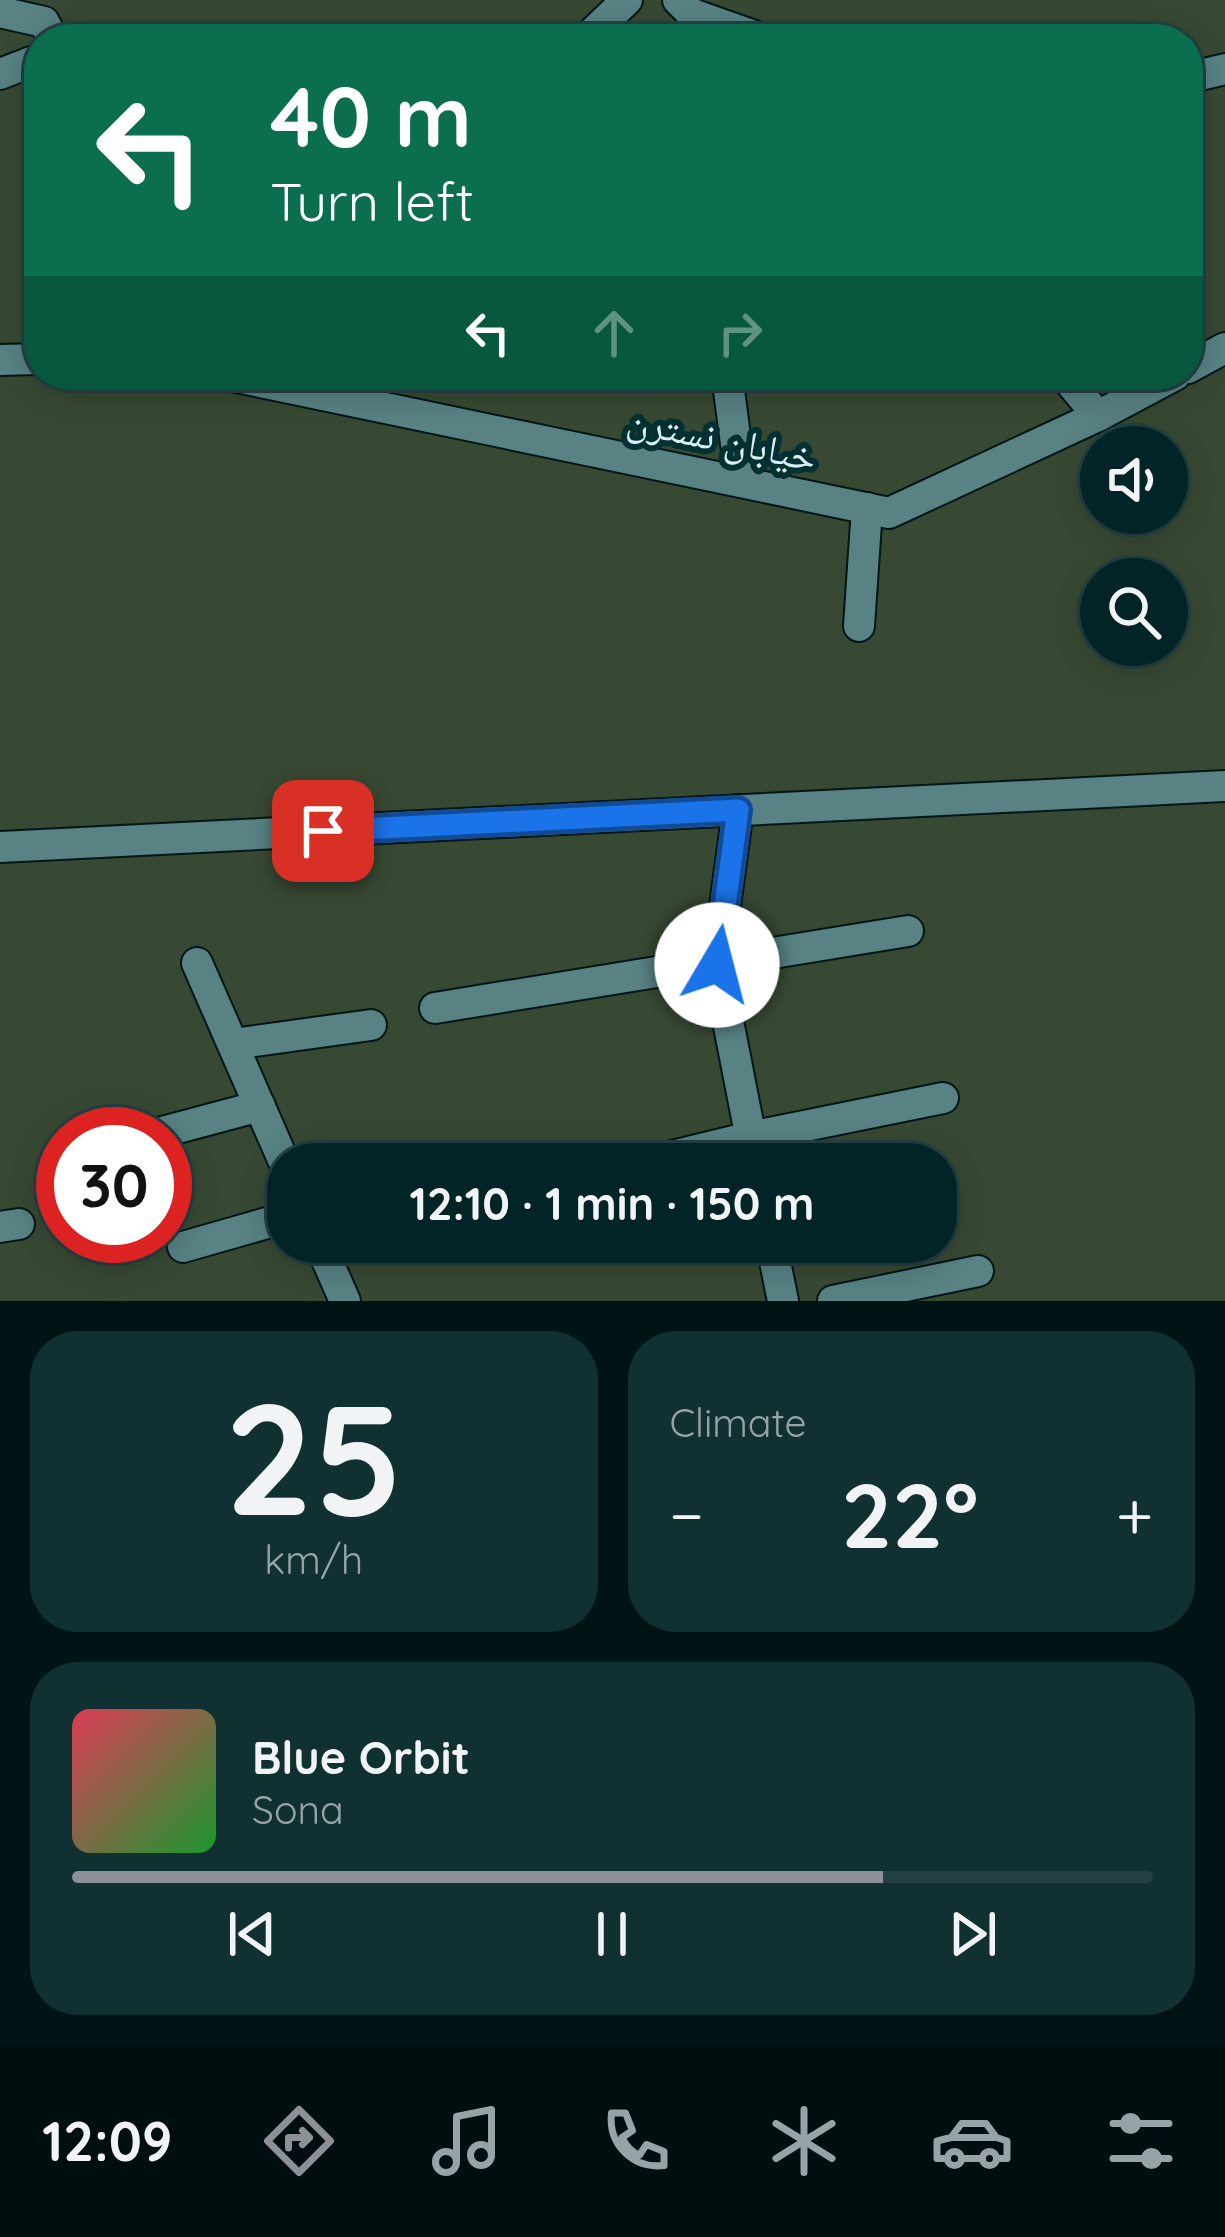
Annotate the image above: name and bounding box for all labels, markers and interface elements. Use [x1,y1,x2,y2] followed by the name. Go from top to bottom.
[270,63,472,168] text: 40 m
[72,72,228,228] icon: left
[270,167,474,235] text: Turn left
[455,300,521,366] icon: left
[581,300,647,366] icon: ahead
[707,300,773,366] icon: right
[623,394,821,481] street label: خیابان نسترن
[1080,426,1188,666] map controls
[1080,426,1188,534] button: sound
[1080,558,1188,666] button: search
[272,780,374,882] pin
[290,798,356,864] icon: arrive
[654,902,780,1028] position arrow
[36,1107,192,1263] speed limit sign: 30
[409,1175,815,1231] text: 12:10 · 1 min · 150 m
[224,1359,403,1554] text: 25
[670,1398,807,1447] text: Climate
[841,1458,979,1571] text: 22°
[670,1473,704,1556] text: −
[1116,1473,1153,1556] text: +
[264,1535,363,1584] text: km/h
[252,1729,470,1785] text: Blue Orbit
[252,1785,344,1834] text: Sona
[219,1901,285,1967] icon: previous
[579,1901,645,1967] icon: pause
[940,1901,1006,1967] icon: next
[257,2099,341,2183] icon: directions
[425,2099,509,2183] icon: music
[594,2099,678,2183] icon: phone
[762,2099,846,2183] icon: climate
[930,2099,1014,2183] icon: car
[1099,2099,1183,2183] icon: filters
[42,2107,173,2175] text: 12:09

